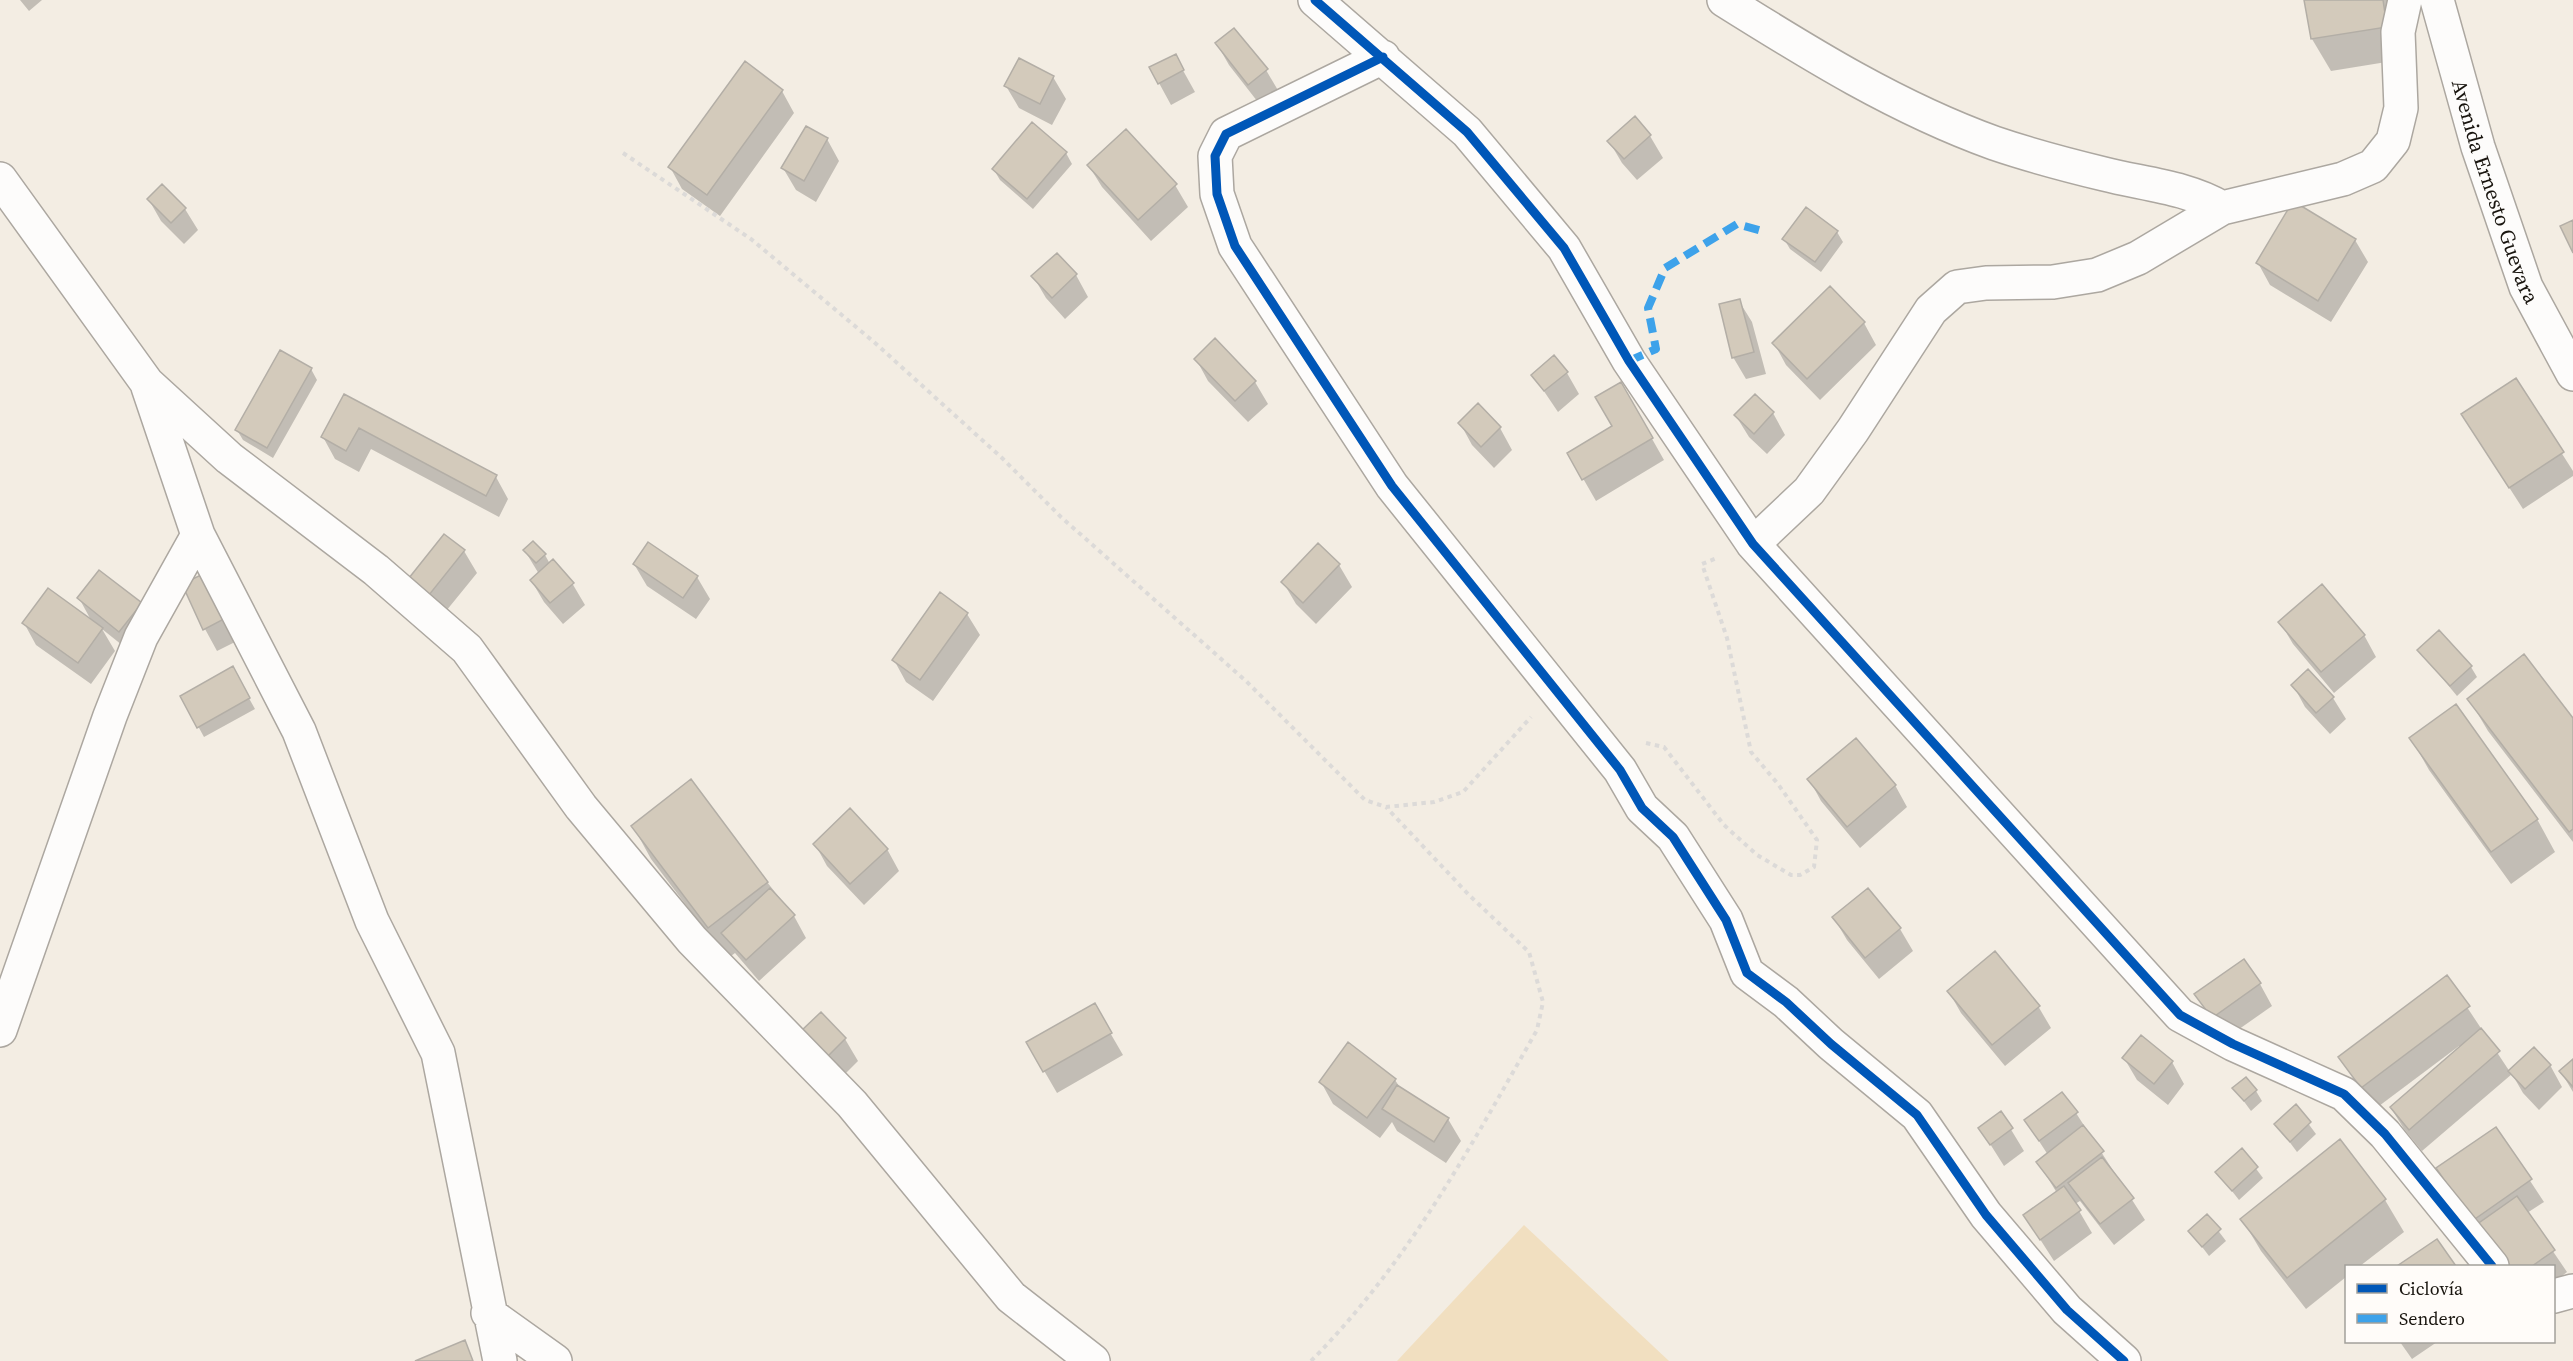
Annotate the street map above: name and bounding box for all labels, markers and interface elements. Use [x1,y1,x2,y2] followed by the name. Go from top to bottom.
[2445,76,2547,309] street label: Avenida Ernesto Guevara
[2345,1265,2555,1343] legend
[2399,1276,2464,1301] text: Ciclovía
[2399,1306,2465,1331] text: Sendero

